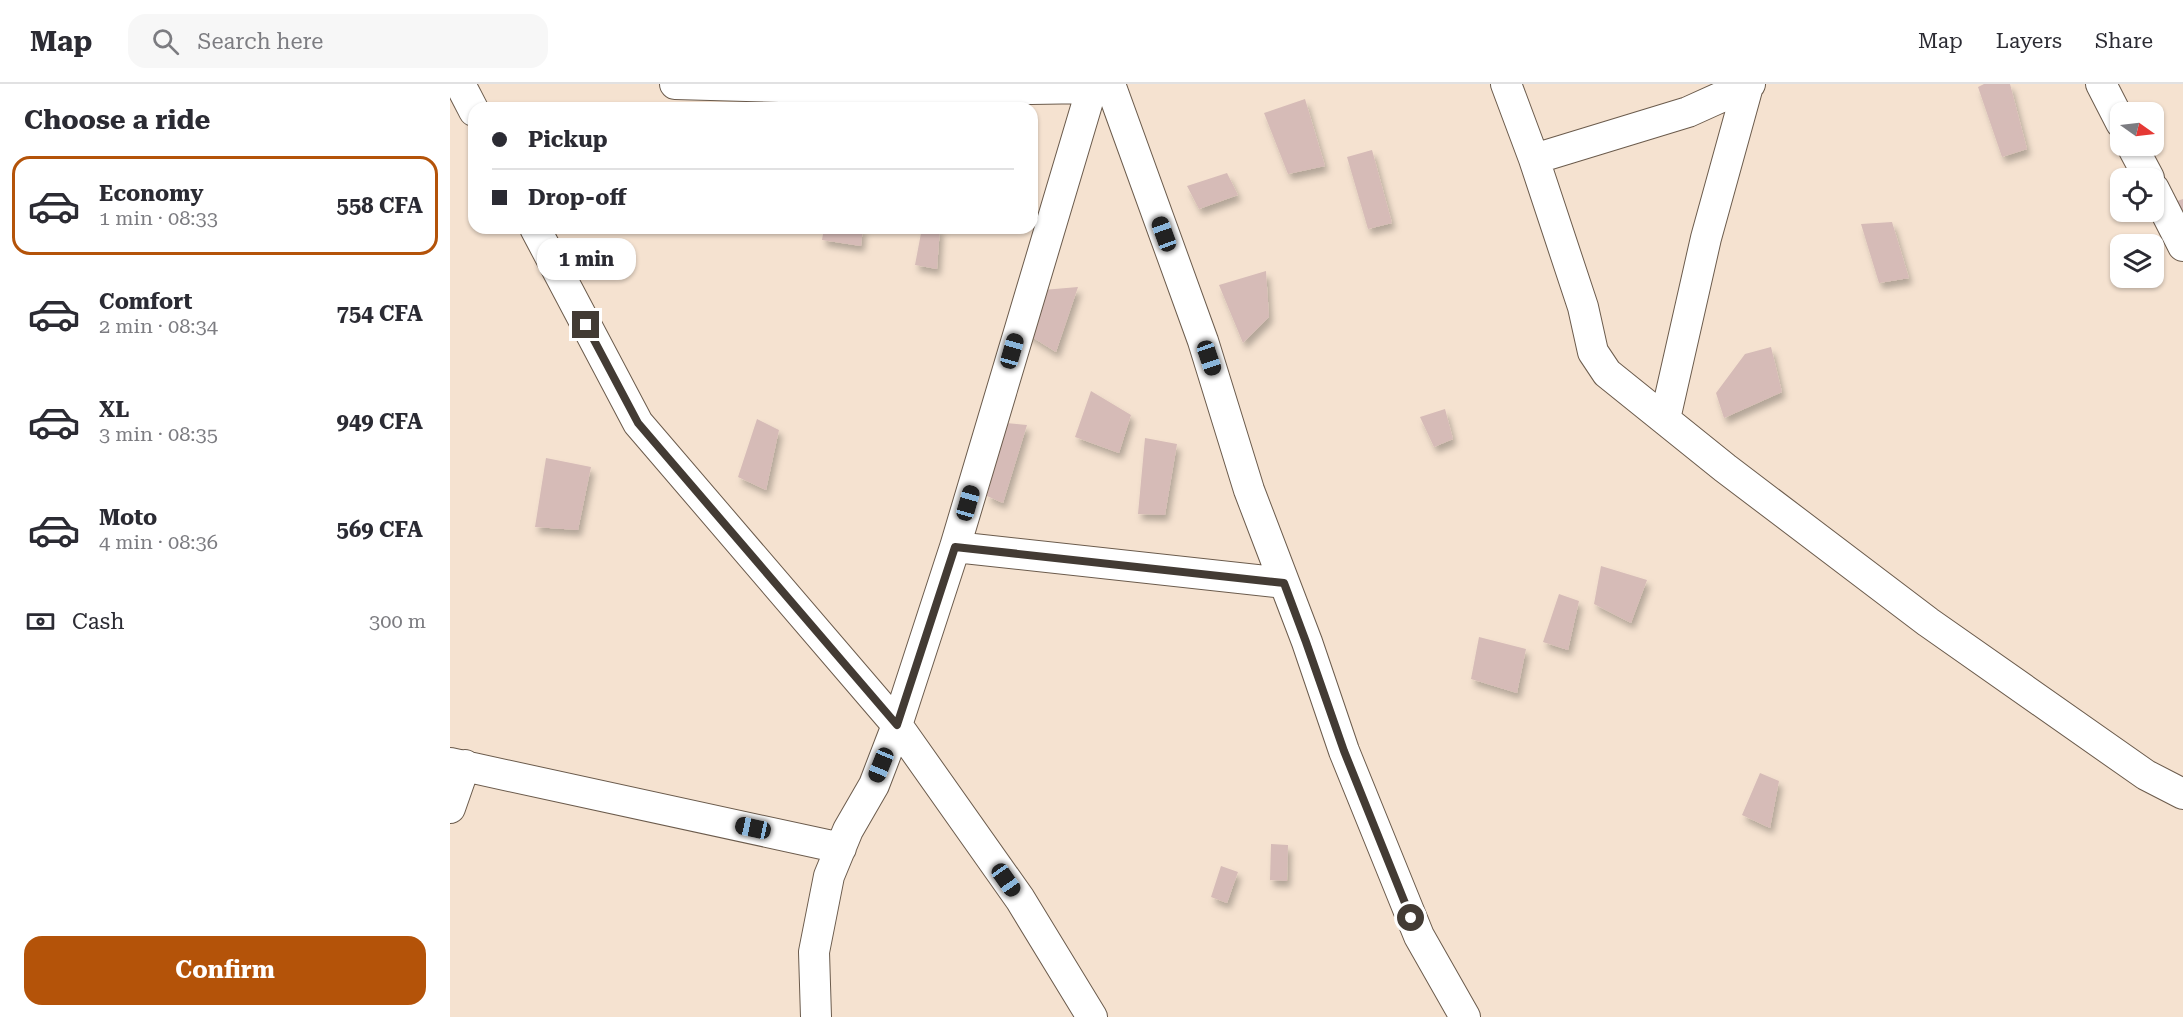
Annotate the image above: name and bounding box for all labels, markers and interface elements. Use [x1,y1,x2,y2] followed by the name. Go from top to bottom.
[128,14,548,68] search box
[30,25,92,58] text: Map
[149,25,182,58] icon: search
[197,29,323,54] text: Search here
[1918,29,1963,53] text: Map
[1996,29,2062,53] text: Layers
[2095,29,2153,53] text: Share
[2110,102,2164,156] north arrow
[2110,102,2164,288] map controls
[24,104,210,136] text: Choose a ride
[528,127,608,152] text: Pickup
[2110,168,2164,222] button: locate
[27,179,81,233] icon: car
[99,181,203,206] text: Economy
[528,185,626,210] text: Drop-off
[337,193,423,218] text: 558 CFA
[99,206,218,230] text: 1 min · 08:33
[1149,214,1179,254] car
[2110,234,2164,288] button: layers
[536,238,636,280] callout: 1 min
[559,247,614,271] text: 1 min
[27,287,81,341] icon: car
[99,289,192,314] text: Comfort
[337,301,423,326] text: 754 CFA
[572,311,599,338] route end
[99,314,218,338] text: 2 min · 08:34
[998,331,1026,371] car
[1195,338,1223,378] car
[27,395,81,449] icon: car
[99,397,129,422] text: XL
[337,409,423,434] text: 949 CFA
[99,422,218,446] text: 3 min · 08:35
[954,483,982,523] car
[27,503,81,557] icon: car
[99,505,157,530] text: Moto
[337,517,423,542] text: 569 CFA
[99,530,218,554] text: 4 min · 08:36
[24,605,57,638] icon: cash
[72,609,124,634] text: Cash
[369,609,426,633] text: 300 m
[866,745,896,785] car
[734,815,772,841] car
[988,860,1024,900] car
[1397,904,1424,931] route start
[24,936,426,1005] button: Confirm

